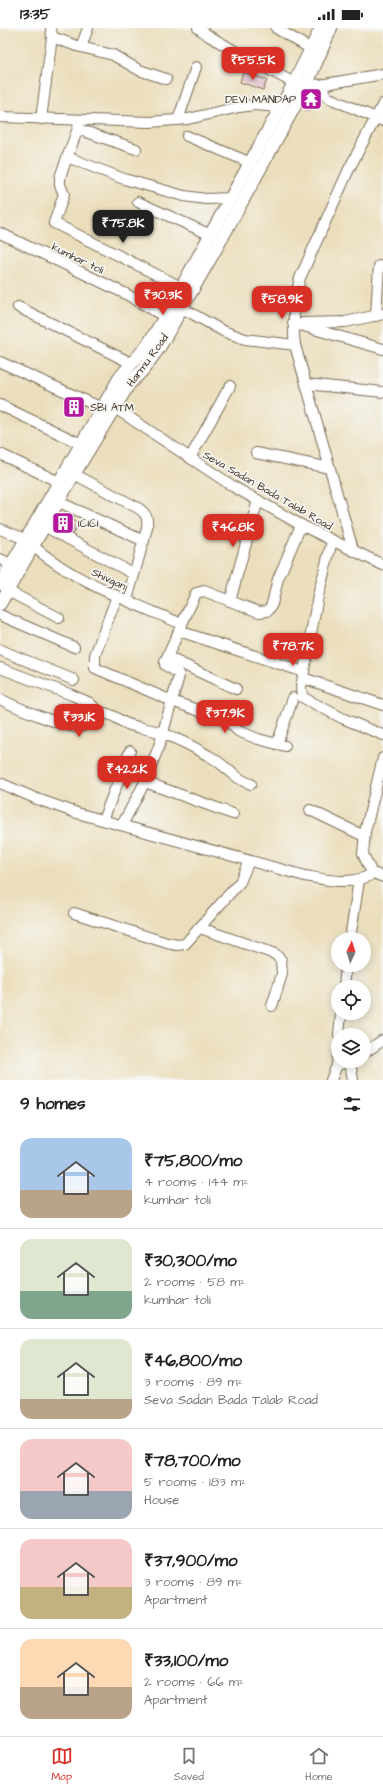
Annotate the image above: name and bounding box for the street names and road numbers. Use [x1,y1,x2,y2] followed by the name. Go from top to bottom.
[49,239,107,278] street label: kumhar toli
[123,330,172,390] street label: Harmu Road
[200,447,336,534] street label: Seva Sadan Bada Talab Road
[89,564,130,595] street label: Shivganj

